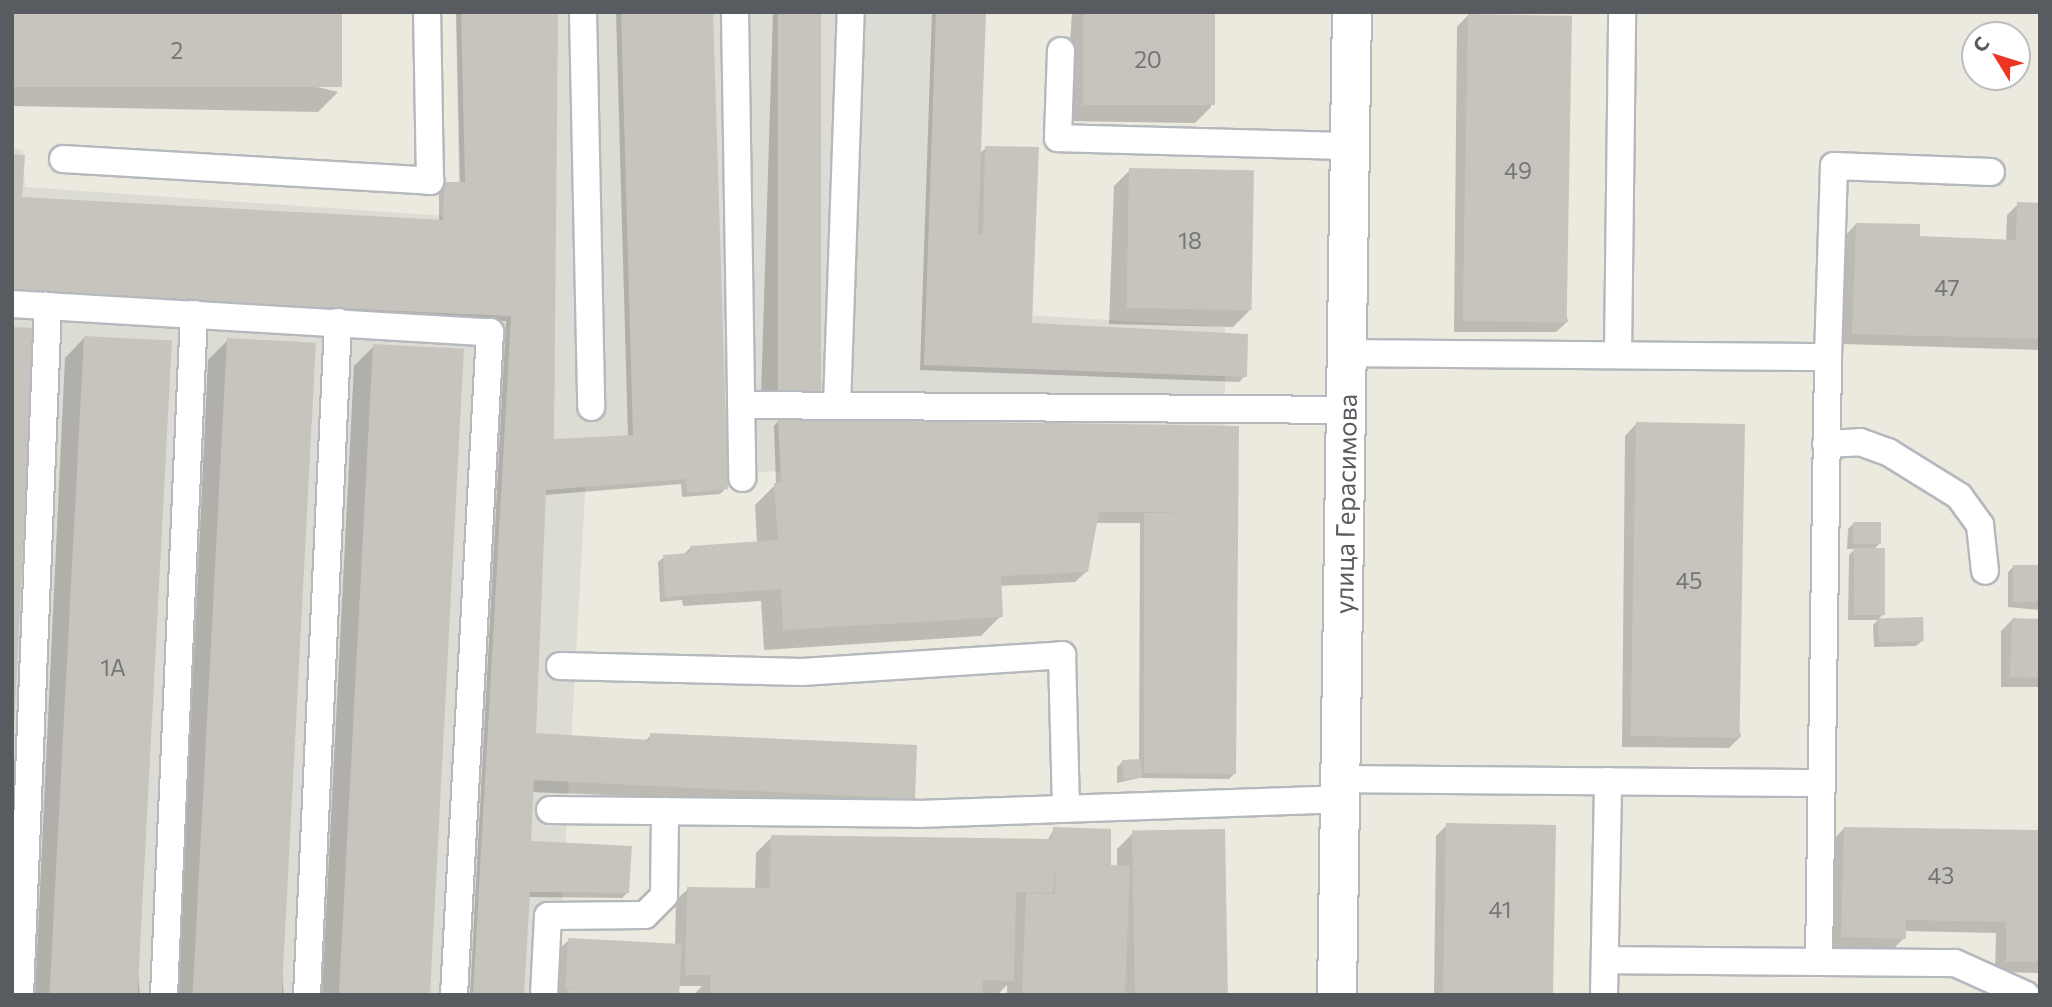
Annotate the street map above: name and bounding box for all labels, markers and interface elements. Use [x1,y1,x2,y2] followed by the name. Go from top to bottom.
[1961,21,2031,91] north arrow
[1968,32,1994,56] text: С
[171,36,183,64] house number: 2
[1134,45,1162,73] house number: 20
[1504,156,1532,184] house number: 49
[1178,226,1202,254] house number: 18
[1934,273,1960,301] house number: 47
[1327,394,1363,614] street label: улица Герасимова
[1675,566,1703,594] house number: 45
[100,653,126,681] house number: 1А
[1928,861,1954,889] house number: 43
[1489,895,1511,923] house number: 41

